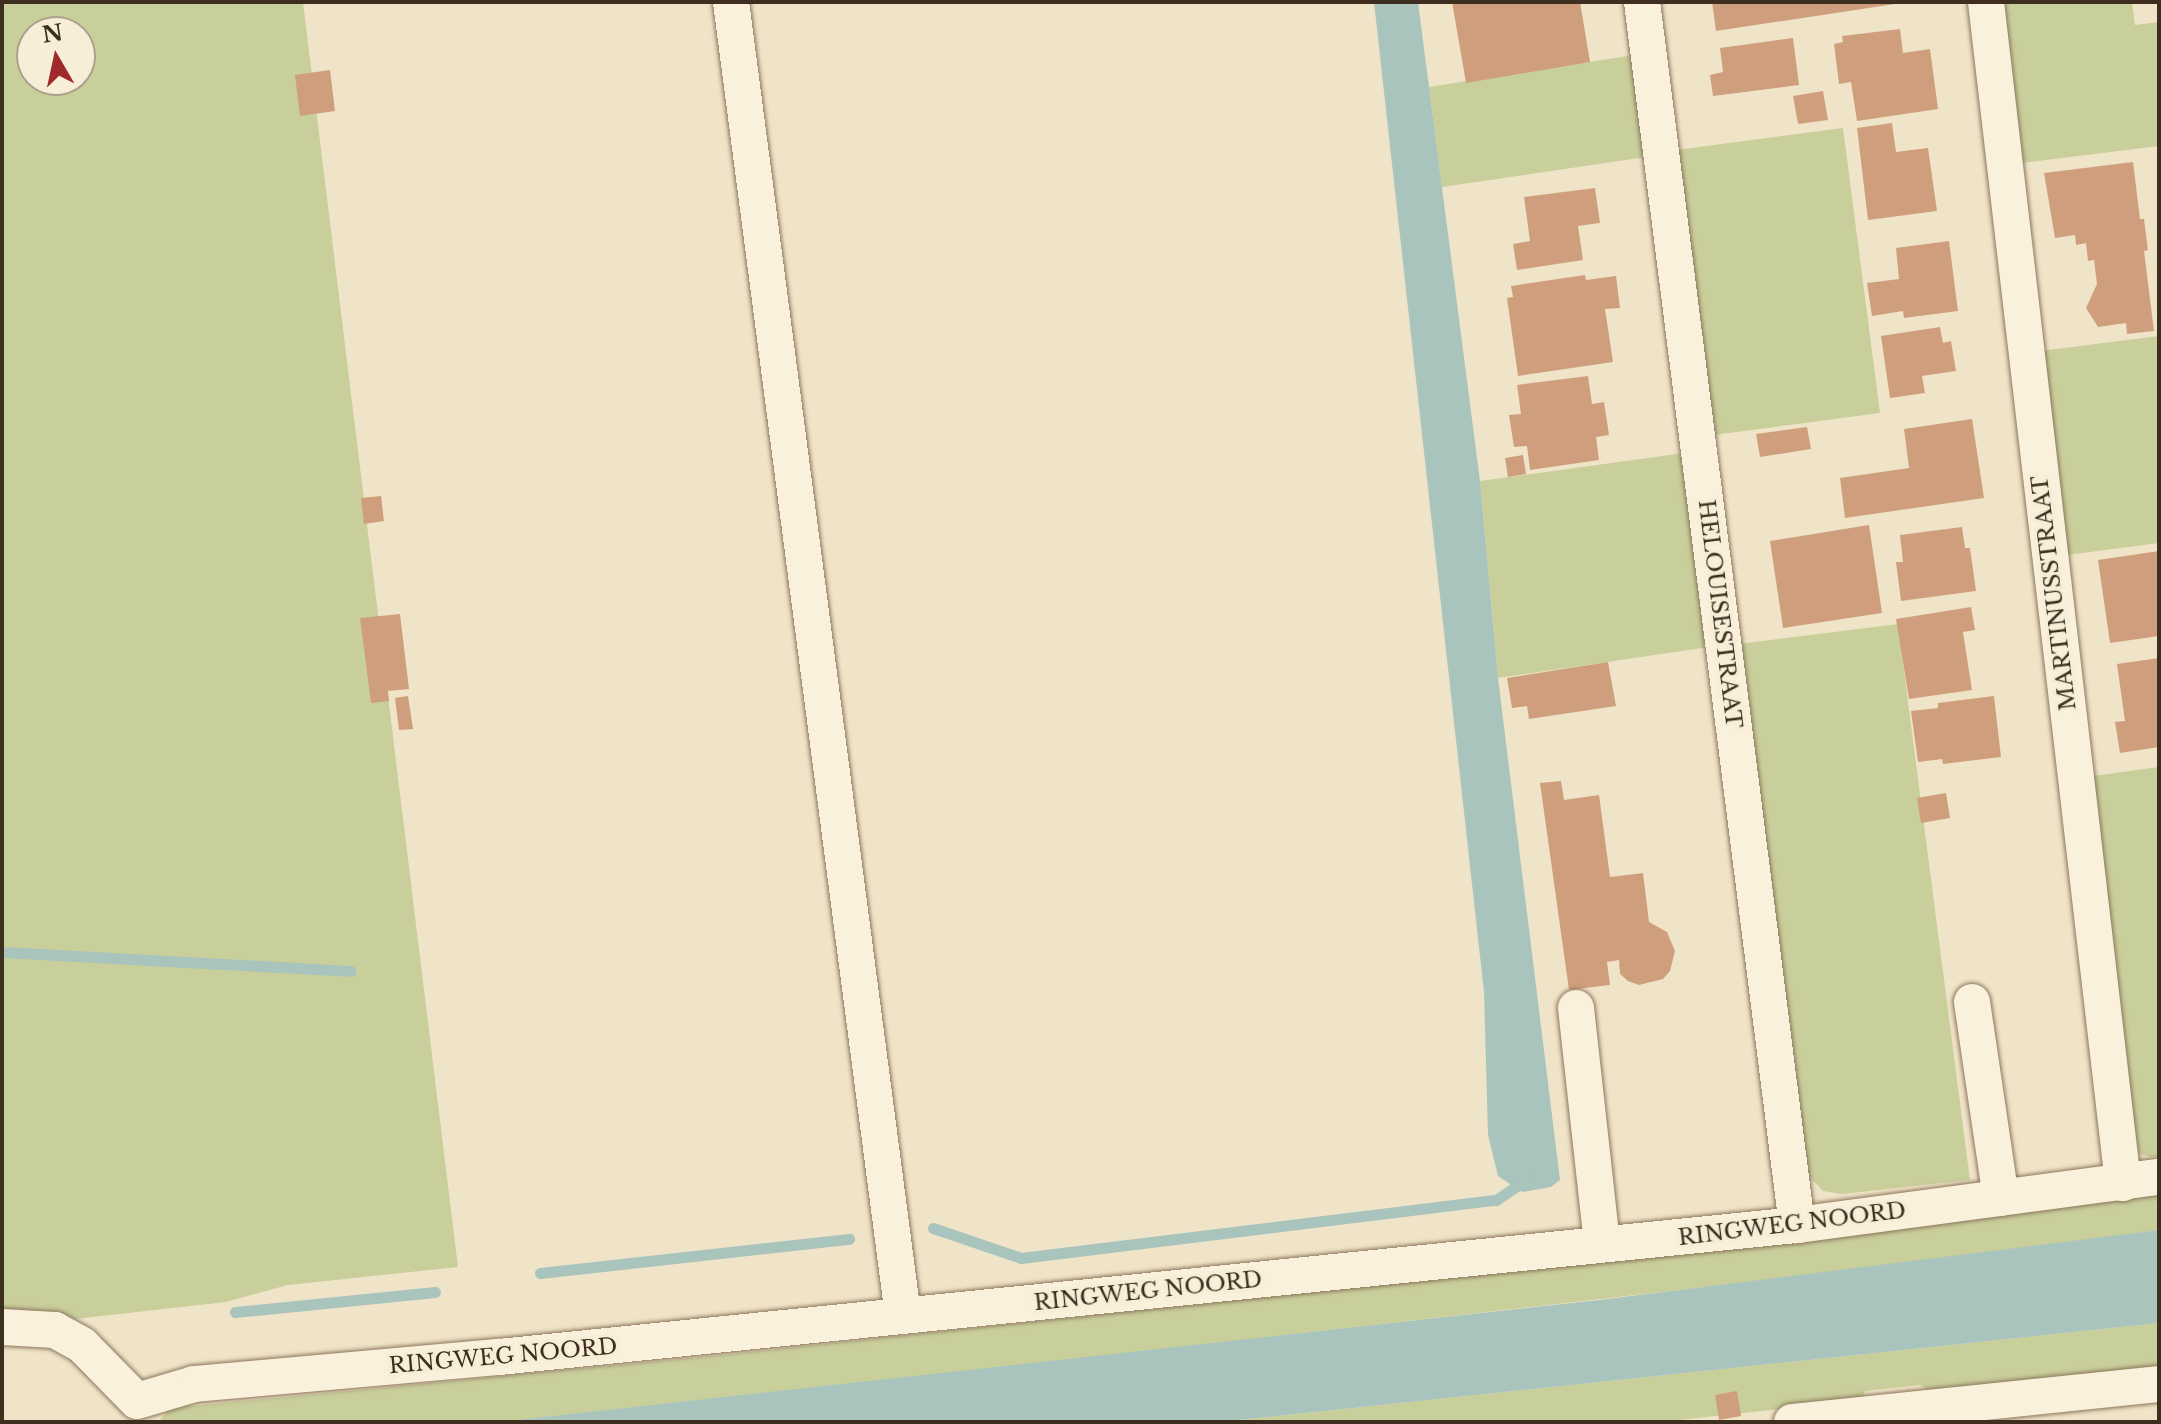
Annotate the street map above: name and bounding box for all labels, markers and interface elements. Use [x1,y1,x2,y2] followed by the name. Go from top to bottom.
[16,16,96,96] north arrow
[40,19,65,49] text: N
[2026,474,2082,712] street label: MARTINUSSTRAAT
[1693,498,1747,730] street label: HELOUISESTRAAT
[1676,1197,1908,1251] street label: RINGWEG NOORD
[1032,1266,1264,1316] street label: RINGWEG NOORD
[387,1333,619,1379] street label: RINGWEG NOORD

